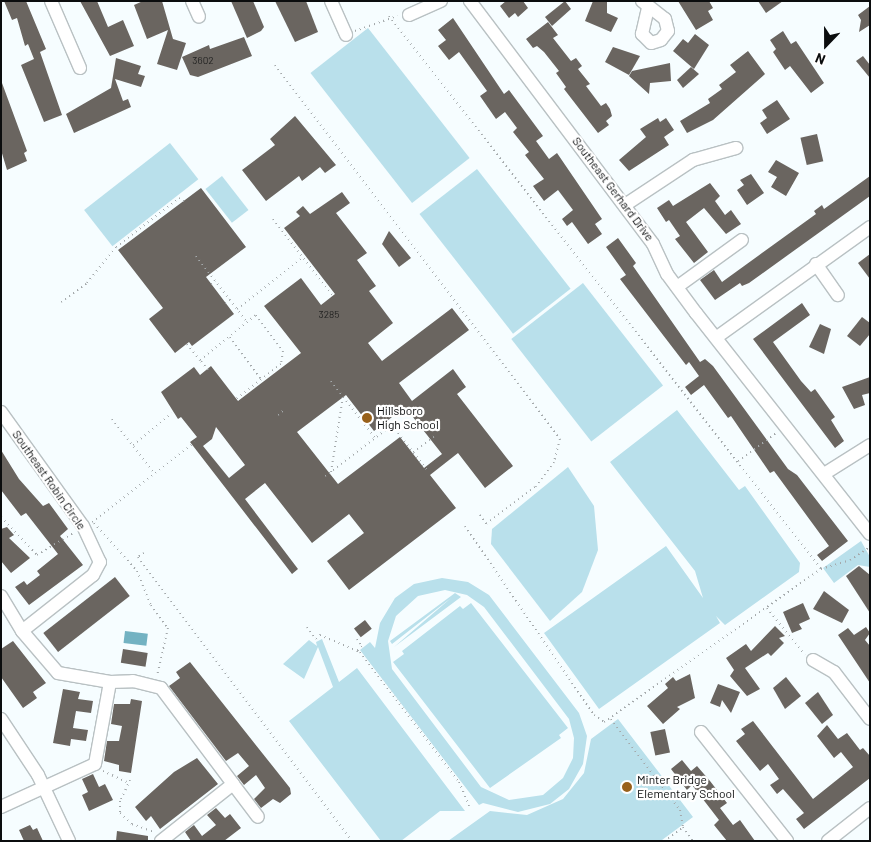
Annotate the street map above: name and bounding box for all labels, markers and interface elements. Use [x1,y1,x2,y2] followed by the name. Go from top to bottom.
[801,20,851,70] north arrow
[813,50,828,69] text: N
[192,55,214,67] house number: 3602
[569,134,657,244] street label: Southeast Gerhard Drive
[319,309,339,321] house number: 3285
[377,404,439,432] place label: Hillsboro High School
[361,412,373,424] marker: Hillsboro High School
[9,427,89,533] street label: Southeast Robin Circle
[637,773,735,801] place label: Minter Bridge Elementary School
[621,781,633,793] marker: Minter Bridge Elementary School

